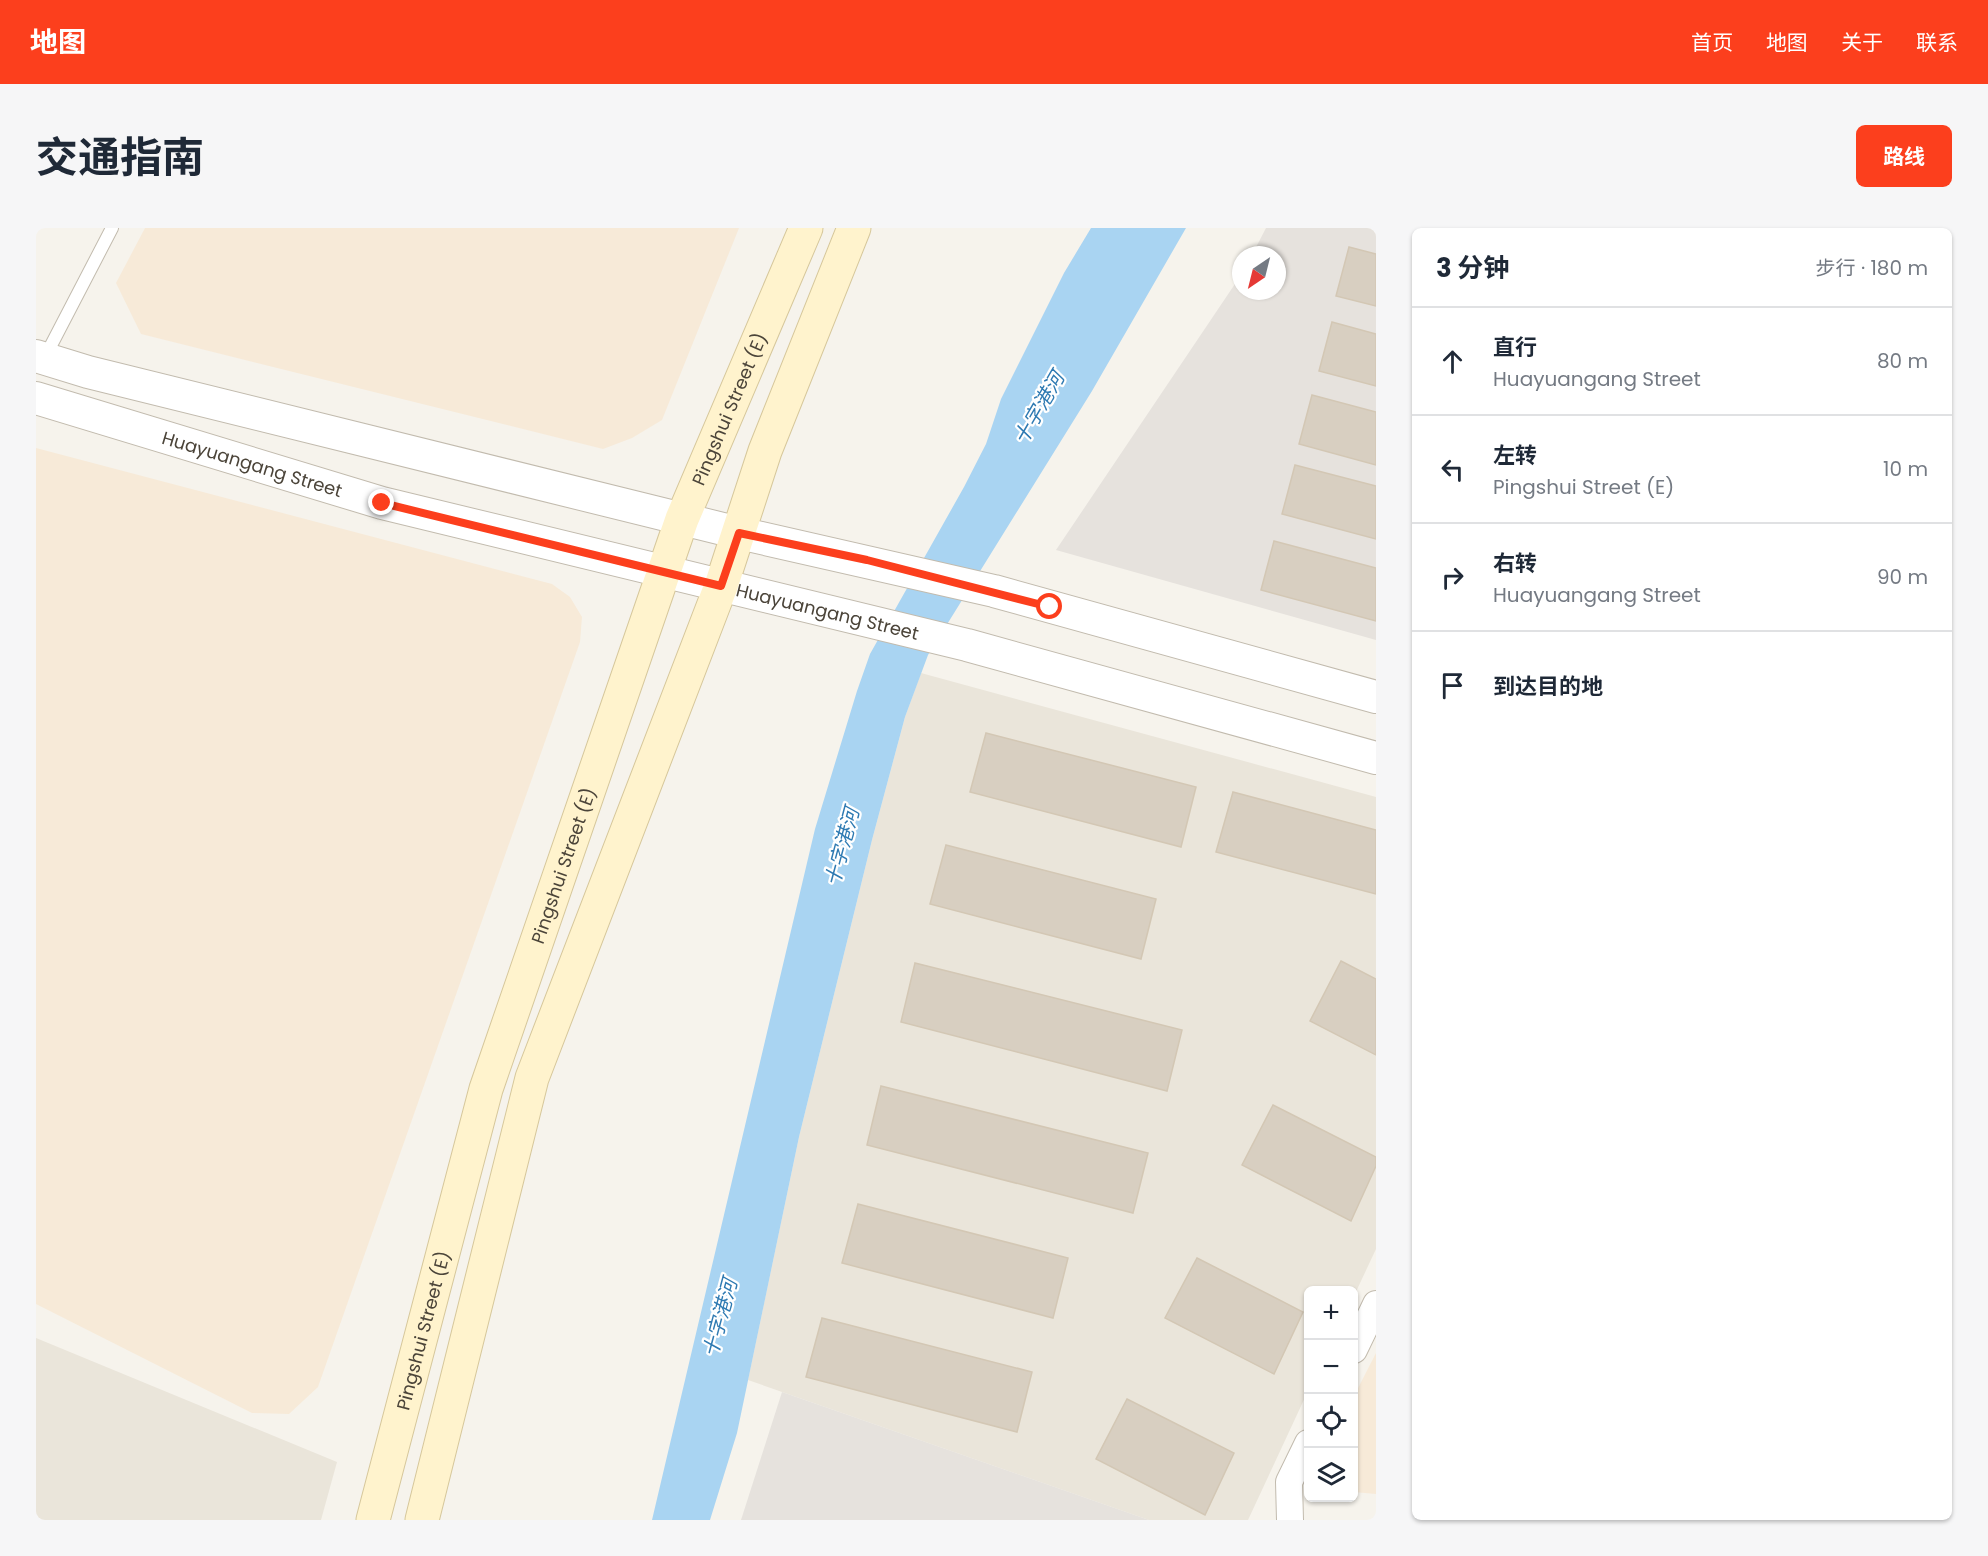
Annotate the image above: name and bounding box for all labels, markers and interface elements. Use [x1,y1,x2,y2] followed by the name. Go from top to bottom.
[30,23,86,62] text: 地图
[1691,28,1733,57] text: 首页
[1766,28,1808,57] text: 地图
[1841,28,1883,57] text: 关于
[1916,28,1958,57] text: 联系
[1856,125,1952,187] button: 路线
[36,128,204,187] text: 交通指南
[1232,246,1286,300] north arrow
[1436,250,1509,286] text: 3 分钟
[1816,254,1928,282] text: 步行 · 180 m
[685,329,772,489] street label: Pingshui Street (E)
[1493,332,1537,363] text: 直行
[1436,345,1469,378] icon: ahead
[1877,347,1928,375] text: 80 m
[1007,363,1073,450] water label: 十字港河
[1493,365,1701,393] text: Huayuangang Street
[159,424,345,503] street label: Huayuangang Street
[1493,440,1537,471] text: 左转
[1436,453,1469,486] icon: left
[1883,455,1928,483] text: 10 m
[1493,473,1674,501] text: Pingshui Street (E)
[368,489,394,515] route end
[1493,548,1537,579] text: 右转
[1436,561,1469,594] icon: right
[1877,563,1928,591] text: 90 m
[734,577,921,645] street label: Huayuangang Street
[1493,581,1701,609] text: Huayuangang Street
[1036,593,1062,619] route start
[1436,669,1469,702] icon: arrive
[1493,671,1603,702] text: 到达目的地
[524,784,601,947] street label: Pingshui Street (E)
[818,801,867,889] water label: 十字港河
[390,1248,456,1413] street label: Pingshui Street (E)
[696,1272,745,1360] water label: 十字港河
[1304,1286,1358,1502] map controls
[1304,1286,1358,1340] button: +
[1304,1340,1358,1394] button: −
[1304,1394,1358,1448] button: locate
[1304,1448,1358,1502] button: layers

